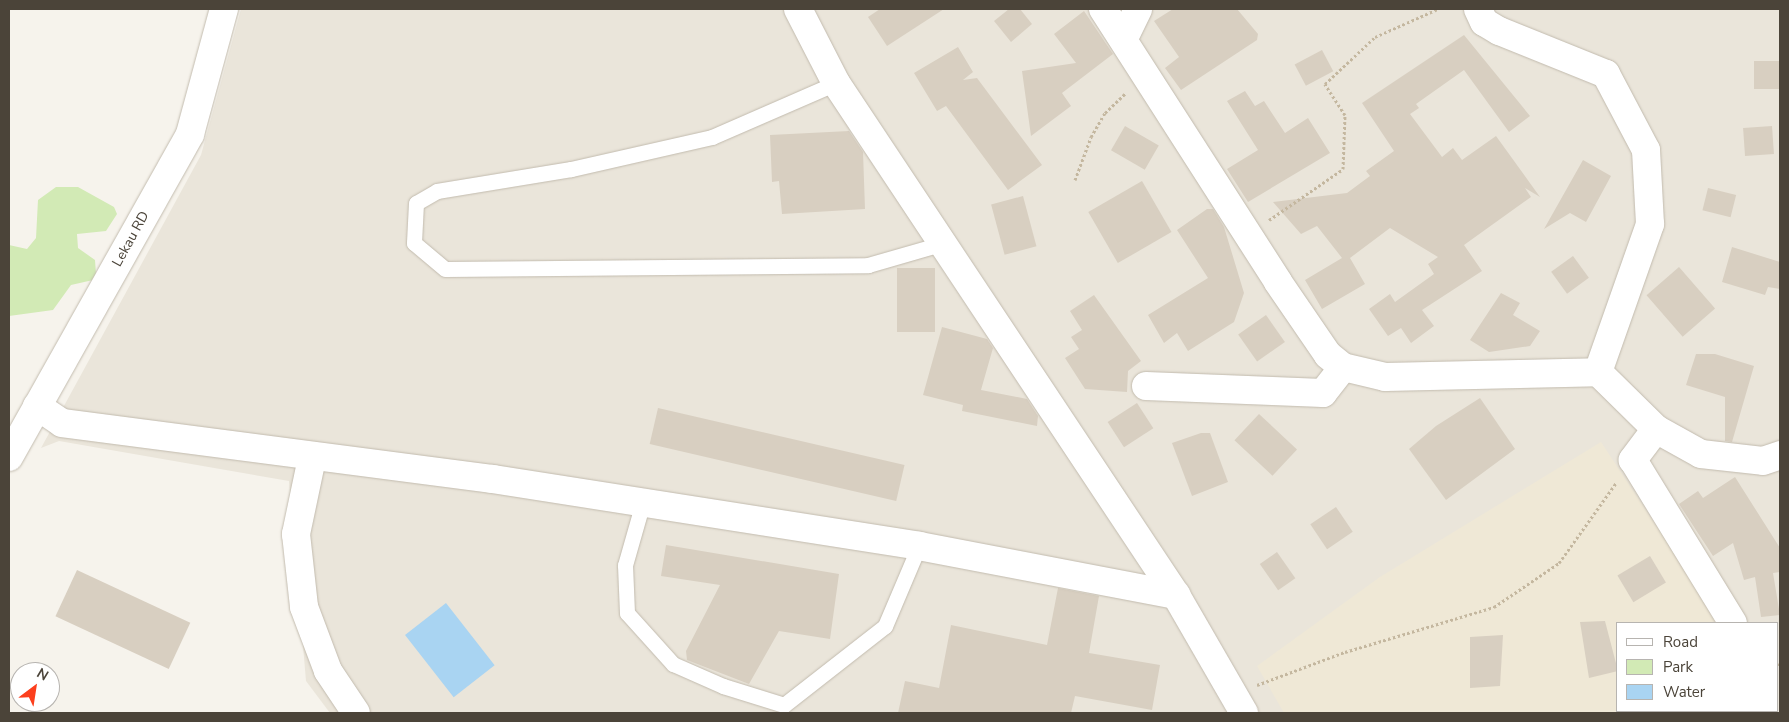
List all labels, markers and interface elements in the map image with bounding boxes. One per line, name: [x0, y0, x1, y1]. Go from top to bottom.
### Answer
street label: Lekau RD: [109, 208, 153, 270]
legend: [1616, 622, 1779, 712]
text: Road: [1663, 632, 1698, 652]
text: Park: [1663, 657, 1693, 677]
north arrow: [10, 662, 60, 712]
text: N: [33, 664, 52, 685]
text: Water: [1663, 682, 1705, 702]

